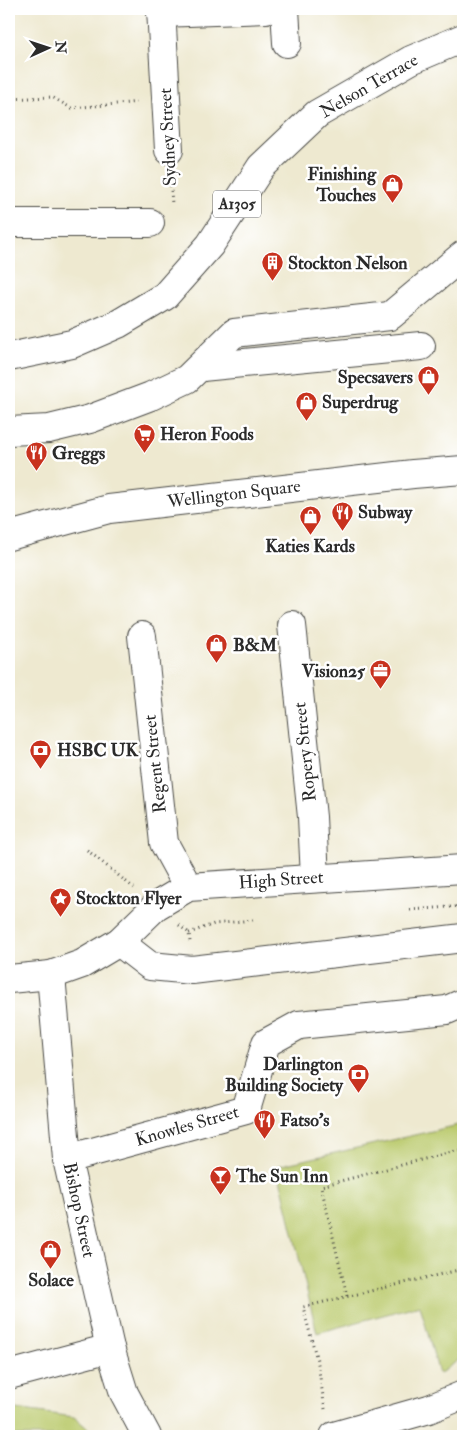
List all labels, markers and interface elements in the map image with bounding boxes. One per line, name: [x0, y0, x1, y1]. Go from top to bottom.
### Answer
north arrow: [22, 22, 72, 72]
text: N: [52, 40, 69, 55]
street label: Nelson Terrace: [316, 48, 423, 123]
street label: Sydney Street: [154, 87, 182, 187]
place label: Finishing Touches: [308, 163, 377, 207]
shop icon: Finishing Touches: [380, 172, 404, 203]
road number: A1305: [213, 190, 261, 218]
building icon: Stockton Nelson: [260, 251, 284, 282]
place label: Stockton Nelson: [288, 252, 408, 275]
shop icon: Specsavers: [417, 365, 441, 396]
place label: Specsavers: [338, 366, 413, 389]
shop icon: Superdrug: [294, 390, 318, 421]
place label: Superdrug: [322, 391, 399, 414]
supermarket icon: Heron Foods: [132, 422, 156, 453]
place label: Heron Foods: [160, 423, 254, 446]
restaurant icon: Greggs: [24, 441, 48, 472]
place label: Greggs: [52, 442, 105, 465]
street label: Wellington Square: [165, 474, 302, 514]
restaurant icon: Subway: [330, 500, 354, 531]
place label: Subway: [358, 501, 413, 524]
shop icon: Katies Kards: [298, 504, 322, 535]
place label: Katies Kards: [265, 535, 355, 558]
shop icon: B&M: [205, 633, 229, 664]
place label: B&M: [233, 634, 278, 657]
office icon: Vision25: [369, 659, 393, 690]
place label: Vision25: [301, 660, 366, 683]
street label: Ropery Street: [288, 701, 322, 803]
street label: Regent Street: [138, 713, 172, 814]
bank icon: HSBC UK: [29, 738, 53, 769]
place label: HSBC UK: [57, 739, 140, 762]
street label: High Street: [238, 866, 324, 894]
place icon: Stockton Flyer: [48, 886, 72, 917]
place label: Stockton Flyer: [76, 887, 182, 910]
place label: Darlington Building Society: [225, 1053, 344, 1097]
bank icon: Darlington Building Society: [347, 1062, 371, 1093]
street label: Knowles Street: [133, 1100, 242, 1152]
restaurant icon: Fatso's: [252, 1108, 276, 1139]
place label: Fatso's: [280, 1109, 329, 1132]
street label: Bishop Street: [58, 1160, 100, 1260]
bar icon: The Sun Inn: [208, 1164, 232, 1195]
place label: The Sun Inn: [235, 1165, 329, 1188]
shop icon: Solace: [39, 1238, 63, 1269]
place label: Solace: [28, 1269, 74, 1292]

